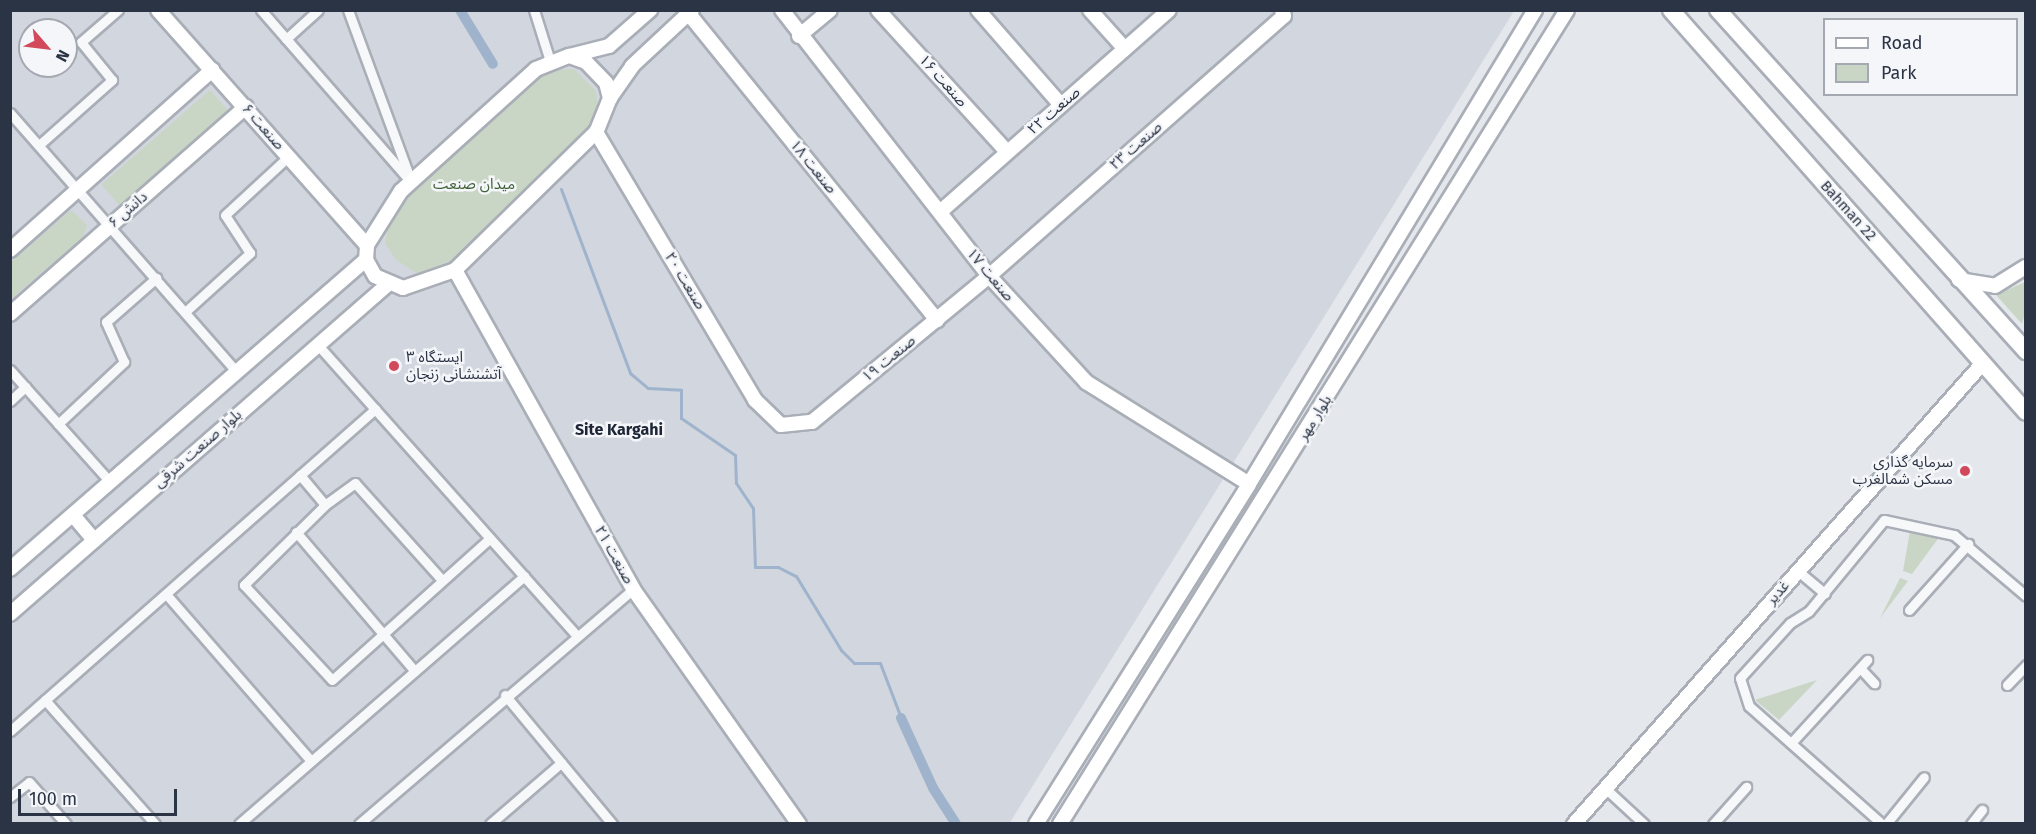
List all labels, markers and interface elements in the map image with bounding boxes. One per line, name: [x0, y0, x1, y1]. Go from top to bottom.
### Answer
north arrow: [18, 18, 78, 78]
legend: [1823, 18, 2018, 96]
text: Road: [1881, 32, 1923, 54]
text: N: [52, 47, 73, 65]
street label: صنعت ۱۶: [915, 51, 971, 111]
text: Park: [1881, 62, 1916, 84]
street label: صنعت ۲۲: [1024, 83, 1084, 139]
street label: صنعت ۶: [238, 100, 288, 154]
street label: صنعت ۲۳: [1106, 118, 1166, 174]
street label: صنعت ۱۸: [786, 136, 840, 198]
park label: میدان صنعت: [433, 176, 515, 194]
street label: Bahman 22: [1816, 177, 1880, 245]
street label: دانش ۶: [105, 188, 151, 232]
street label: صنعت ۱۷: [963, 245, 1017, 305]
street label: صنعت ۲۰: [661, 249, 709, 313]
street label: صنعت ۱۹: [858, 332, 920, 386]
place label: ایستگاه ۳ آتشنشانی زنجان: [406, 348, 501, 383]
marker: ایستگاه ۳ آتشنشانی زنجان: [387, 359, 401, 373]
street label: بلوار مهر: [1294, 392, 1336, 444]
street label: بلوار صنعت شرقی: [150, 406, 246, 492]
district label: Site Kargahi: [575, 420, 663, 440]
place label: سرمایه گذاری مسکن شمالغرب: [1852, 453, 1953, 488]
marker: سرمایه گذاری مسکن شمالغرب: [1958, 464, 1972, 478]
street label: صنعت ۲۱: [591, 523, 637, 587]
street label: غدیر: [1763, 577, 1793, 609]
scale bar: [21, 777, 180, 815]
text: 100 m: [29, 788, 77, 810]

